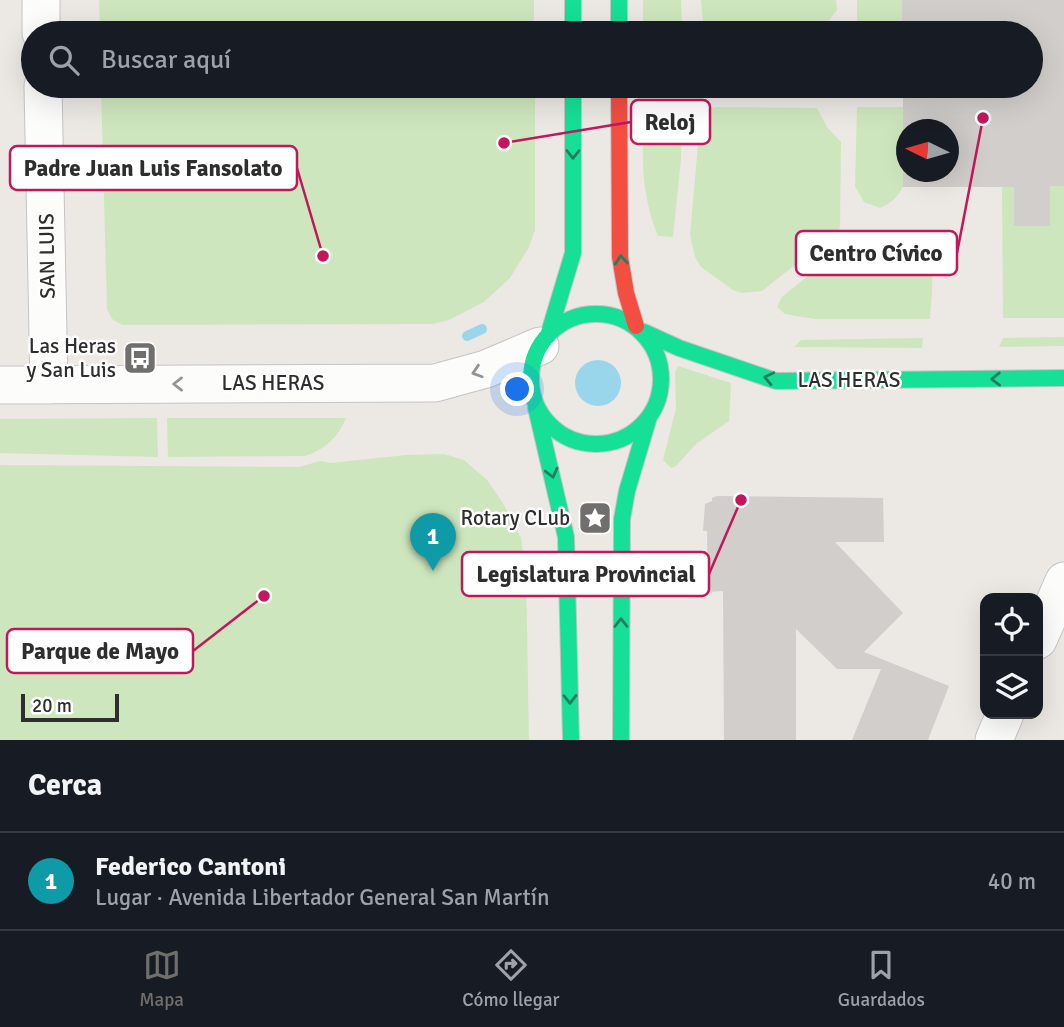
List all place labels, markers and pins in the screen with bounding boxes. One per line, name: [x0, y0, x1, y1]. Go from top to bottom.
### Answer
callout: Reloj: [631, 100, 710, 144]
callout: Padre Juan Luis Fansolato: [10, 146, 297, 190]
callout: Centro Cívico: [796, 231, 957, 275]
place label: Las Heras y San Luis: [26, 333, 116, 383]
bus stop icon: Las Heras y San Luis: [121, 339, 159, 377]
place icon: Rotary CLub: [576, 499, 614, 537]
place label: Rotary CLub: [461, 505, 570, 531]
pin: 1: [410, 513, 456, 571]
callout: Legislatura Provincial: [462, 552, 709, 596]
callout: Parque de Mayo: [7, 629, 193, 673]

